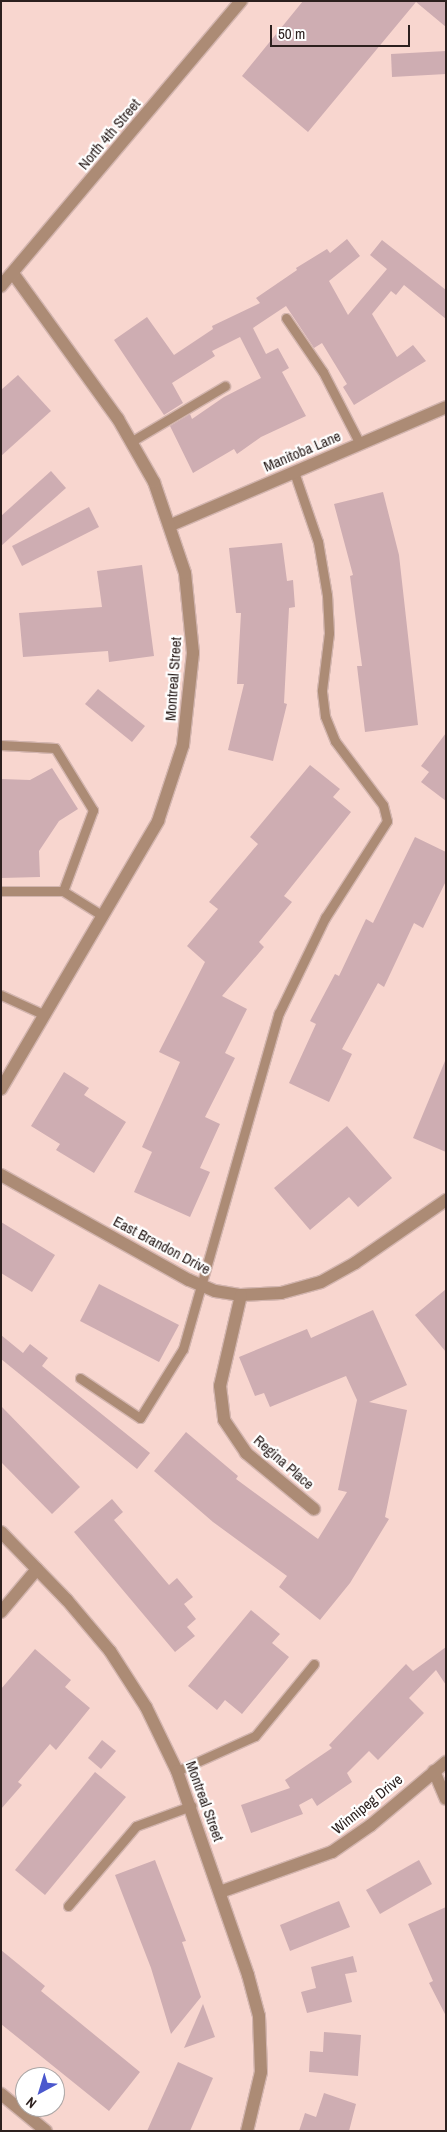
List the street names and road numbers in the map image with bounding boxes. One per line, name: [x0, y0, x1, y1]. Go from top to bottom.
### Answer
street label: North 4th Street: [74, 95, 144, 173]
street label: Manitoba Lane: [261, 427, 343, 475]
street label: Montreal Street: [161, 636, 185, 722]
street label: East Brandon Drive: [110, 1212, 214, 1278]
street label: Regina Place: [250, 1431, 318, 1493]
street label: Montreal Street: [182, 1758, 228, 1844]
street label: Winnipeg Drive: [328, 1770, 406, 1838]

